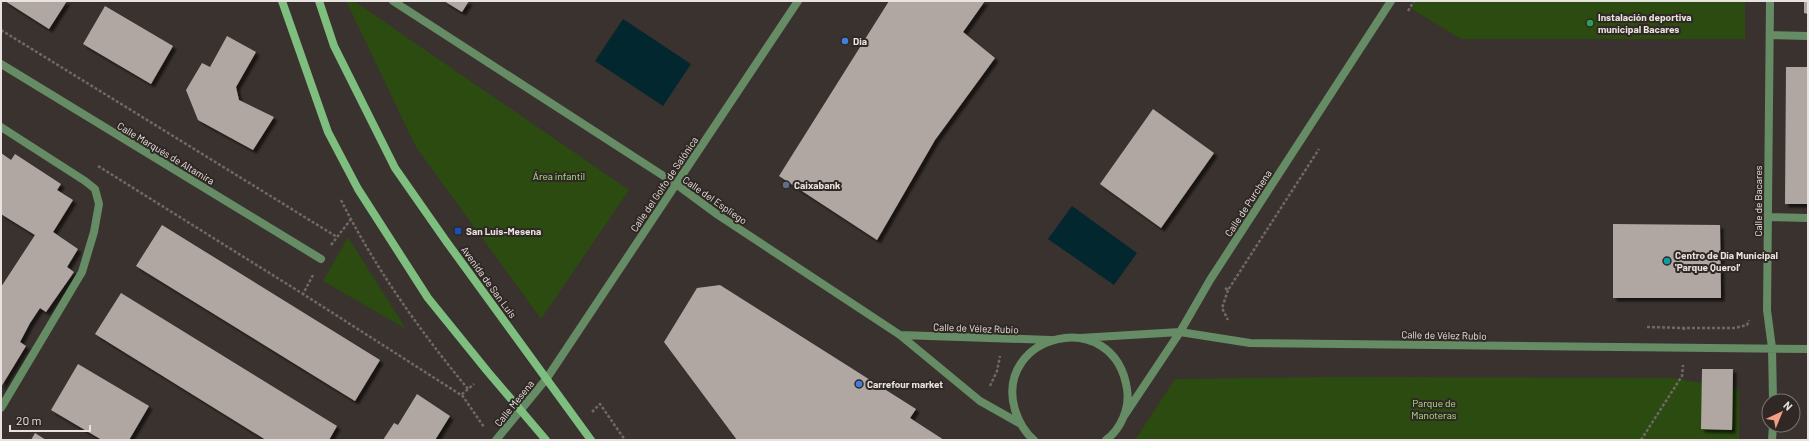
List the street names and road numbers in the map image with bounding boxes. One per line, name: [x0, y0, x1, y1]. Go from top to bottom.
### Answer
street label: Calle Marqués de Altamira: [115, 119, 217, 187]
street label: Calle del Golfo de Salónica: [628, 134, 700, 234]
street label: Calle de Bacares: [1752, 165, 1764, 237]
street label: Calle de Purchena: [1222, 167, 1274, 239]
street label: Calle del Espliego: [681, 173, 749, 227]
street label: Avenida de San Luis: [459, 244, 519, 320]
street label: Calle de Vélez Rubio: [933, 321, 1019, 335]
street label: Calle de Vélez Rubio: [1401, 328, 1487, 342]
street label: Calle Mesena: [492, 377, 536, 429]

